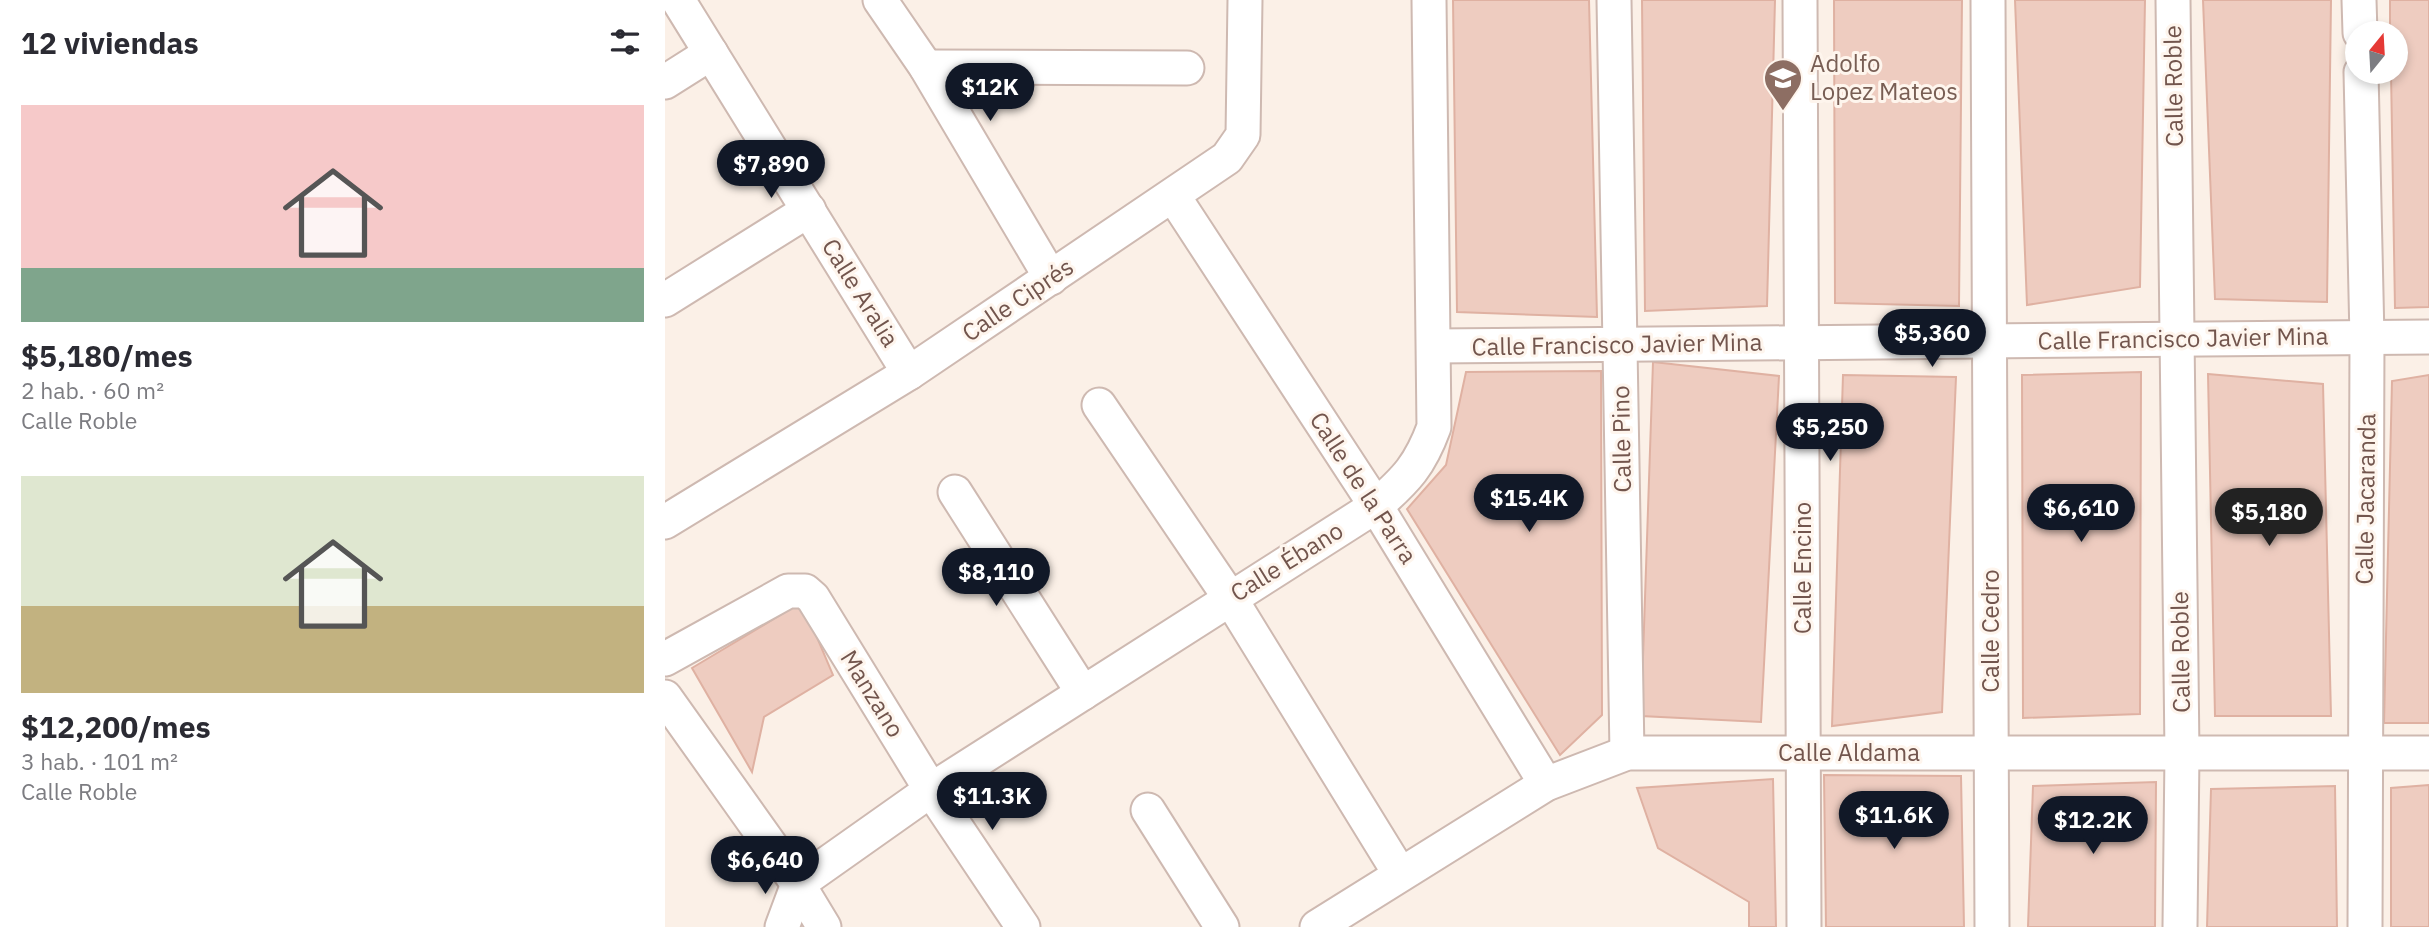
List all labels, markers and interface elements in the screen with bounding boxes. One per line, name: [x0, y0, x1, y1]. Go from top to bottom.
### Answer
north arrow: [2345, 21, 2408, 84]
map controls: [2345, 21, 2408, 84]
text: 12 viviendas: [21, 23, 199, 62]
icon: filters: [606, 23, 644, 61]
street label: Calle Roble: [2156, 25, 2190, 147]
place label: Adolfo Lopez Mateos: [1810, 47, 1958, 107]
school or university icon: Adolfo Lopez Mateos: [1762, 57, 1804, 112]
pin: $12K: [949, 64, 1031, 123]
text: $12K: [961, 71, 1019, 101]
pin: $7,890: [714, 140, 828, 200]
text: $7,890: [733, 148, 809, 178]
icon: home: [270, 150, 396, 276]
street label: Calle Aralia: [815, 232, 907, 353]
street label: Calle Ciprés: [955, 250, 1079, 348]
pin: $5,360: [1875, 310, 1989, 369]
text: $5,360: [1894, 317, 1970, 347]
street label: Calle Francisco Javier Mina: [2037, 319, 2329, 357]
street label: Calle Francisco Javier Mina: [1471, 325, 1763, 363]
text: $5,180/mes: [21, 336, 193, 375]
text: 2 hab. · 60 m²: [21, 375, 164, 405]
street label: Calle Pino: [1604, 385, 1638, 493]
pin: $5,250: [1773, 404, 1887, 463]
text: Calle Roble: [21, 405, 138, 435]
street label: Calle de la Parra: [1303, 405, 1425, 570]
text: $5,250: [1792, 411, 1868, 441]
street label: Calle Jacaranda: [2348, 413, 2382, 585]
pin: $15.4K: [1472, 475, 1586, 534]
text: $15.4K: [1490, 482, 1568, 512]
pin: $6,610: [2024, 484, 2138, 544]
pin: $5,180: [2212, 489, 2326, 548]
text: $6,610: [2043, 492, 2119, 522]
text: $5,180: [2231, 496, 2307, 526]
street label: Calle Encino: [1786, 502, 1818, 634]
street label: Calle Ébano: [1224, 514, 1349, 608]
icon: home: [270, 521, 396, 647]
pin: $8,110: [939, 548, 1053, 608]
text: $8,110: [958, 556, 1034, 586]
street label: Calle Cedro: [1974, 569, 2006, 693]
street label: Calle Roble: [2163, 591, 2197, 713]
street label: Manzano: [834, 644, 912, 743]
text: $12,200/mes: [21, 707, 211, 746]
street label: Calle Aldama: [1778, 736, 1920, 768]
text: 3 hab. · 101 m²: [21, 746, 178, 776]
pin: $11.3K: [935, 772, 1049, 832]
text: Calle Roble: [21, 776, 138, 806]
text: $11.3K: [953, 780, 1031, 810]
pin: $11.6K: [1837, 792, 1951, 851]
pin: $12.2K: [2036, 796, 2150, 856]
text: $11.6K: [1855, 799, 1933, 829]
text: $12.2K: [2054, 804, 2132, 834]
pin: $6,640: [708, 836, 822, 896]
text: $6,640: [727, 844, 803, 874]

